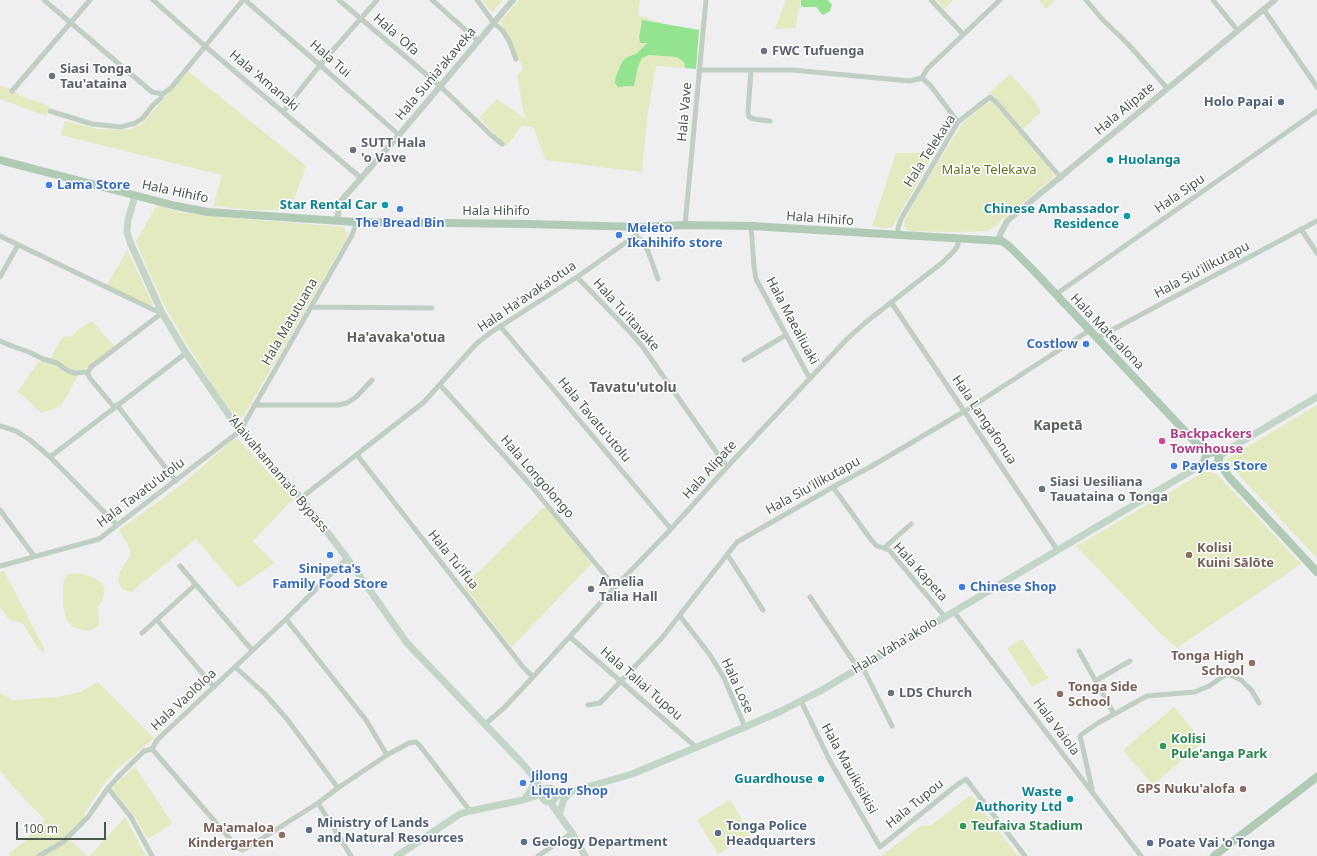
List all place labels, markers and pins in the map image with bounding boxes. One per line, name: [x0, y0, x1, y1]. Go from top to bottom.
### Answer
place label: FWC Tufuenga: [772, 43, 864, 59]
marker: FWC Tufuenga: [759, 46, 769, 56]
place label: Siasi Tonga Tau'ataina: [60, 61, 132, 92]
marker: Siasi Tonga Tau'ataina: [47, 71, 57, 81]
place label: Holo Papai: [1204, 94, 1273, 110]
marker: Holo Papai: [1276, 97, 1286, 107]
place label: SUTT Hala 'o Vave: [361, 135, 426, 166]
marker: SUTT Hala 'o Vave: [348, 145, 358, 155]
place label: Huolanga: [1118, 152, 1181, 168]
marker: Huolanga: [1105, 155, 1115, 165]
place label: Lama Store: [57, 177, 130, 193]
marker: Lama Store: [44, 180, 54, 190]
place label: Star Rental Car: [280, 197, 377, 213]
marker: Star Rental Car: [380, 200, 390, 210]
place label: Chinese Ambassador Residence: [984, 201, 1119, 232]
marker: The Bread Bin: [395, 204, 405, 214]
marker: Chinese Ambassador Residence: [1122, 211, 1132, 221]
place label: The Bread Bin: [355, 215, 445, 231]
place label: Meleto Ikahihifo store: [627, 220, 723, 251]
marker: Meleto Ikahihifo store: [614, 230, 624, 240]
place label: Costlow: [1026, 336, 1078, 352]
marker: Costlow: [1081, 339, 1091, 349]
place label: Backpackers Townhouse: [1170, 426, 1252, 457]
marker: Backpackers Townhouse: [1157, 436, 1167, 446]
place label: Payless Store: [1182, 458, 1268, 474]
marker: Payless Store: [1169, 461, 1179, 471]
place label: Siasi Uesiliana Tauataina o Tonga: [1050, 474, 1168, 505]
marker: Siasi Uesiliana Tauataina o Tonga: [1037, 484, 1047, 494]
place label: Kolisi Kuini Sālōte: [1197, 540, 1274, 571]
marker: Sinipeta's Family Food Store: [325, 550, 335, 560]
marker: Kolisi Kuini Sālōte: [1184, 550, 1194, 560]
place label: Sinipeta's Family Food Store: [272, 561, 388, 592]
place label: Amelia Talia Hall: [599, 574, 658, 605]
place label: Chinese Shop: [970, 579, 1057, 595]
marker: Chinese Shop: [957, 582, 967, 592]
marker: Amelia Talia Hall: [586, 584, 596, 594]
place label: Tonga High School: [1171, 648, 1244, 679]
marker: Tonga High School: [1247, 658, 1257, 668]
place label: Tonga Side School: [1068, 679, 1138, 710]
place label: LDS Church: [899, 685, 972, 701]
marker: LDS Church: [886, 688, 896, 698]
marker: Tonga Side School: [1055, 689, 1065, 699]
place label: Kolisi Pule'anga Park: [1171, 731, 1267, 762]
marker: Kolisi Pule'anga Park: [1158, 741, 1168, 751]
place label: Jilong Liquor Shop: [531, 768, 608, 799]
place label: Guardhouse: [734, 771, 813, 787]
marker: Guardhouse: [816, 774, 826, 784]
marker: Jilong Liquor Shop: [518, 778, 528, 788]
place label: GPS Nuku'alofa: [1136, 781, 1235, 797]
place label: Waste Authority Ltd: [975, 784, 1062, 815]
marker: GPS Nuku'alofa: [1238, 784, 1248, 794]
marker: Waste Authority Ltd: [1065, 794, 1075, 804]
place label: Ministry of Lands and Natural Resources: [317, 815, 464, 846]
place label: Tonga Police Headquarters: [726, 818, 816, 849]
place label: Teufaiva Stadium: [971, 818, 1083, 834]
place label: Ma'amaloa Kindergarten: [188, 820, 274, 851]
marker: Teufaiva Stadium: [958, 821, 968, 831]
marker: Ministry of Lands and Natural Resources: [304, 825, 314, 835]
marker: Tonga Police Headquarters: [713, 828, 723, 838]
marker: Ma'amaloa Kindergarten: [277, 830, 287, 840]
place label: Geology Department: [532, 834, 668, 850]
place label: Poate Vai 'o Tonga: [1158, 835, 1275, 851]
marker: Geology Department: [519, 837, 529, 847]
marker: Poate Vai 'o Tonga: [1145, 838, 1155, 848]

